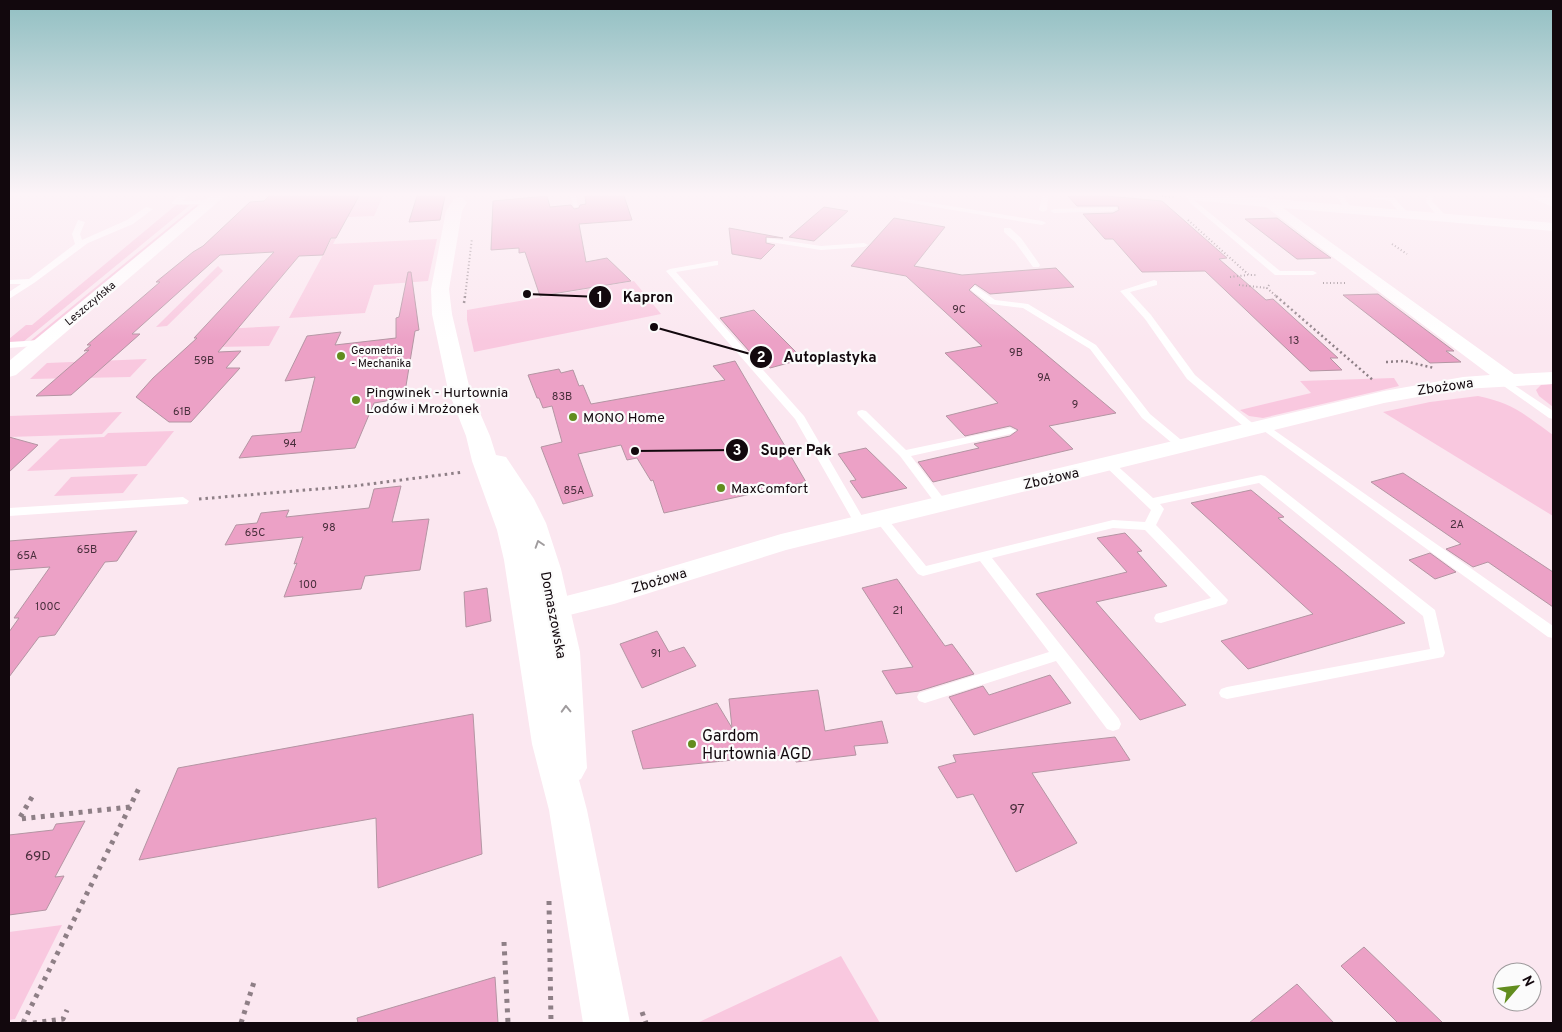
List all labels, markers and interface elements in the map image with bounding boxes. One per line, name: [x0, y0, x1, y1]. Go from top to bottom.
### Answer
street label: Leszczyńska: [62, 278, 119, 329]
callout: Kapron: [588, 282, 683, 312]
text: 1: [597, 289, 603, 308]
text: Kapron: [623, 289, 673, 308]
house number: 9C: [952, 303, 966, 317]
house number: 13: [1289, 334, 1299, 348]
callout: Autoplastyka: [749, 342, 887, 372]
place label: Geometria - Mechanika: [351, 344, 411, 371]
house number: 9B: [1009, 346, 1023, 360]
text: 2: [756, 349, 766, 368]
text: Autoplastyka: [783, 349, 877, 368]
marker: Geometria - Mechanika: [335, 350, 347, 362]
house number: 59B: [194, 354, 214, 368]
house number: 9A: [1037, 371, 1051, 385]
street label: Zbożowa: [1416, 375, 1474, 400]
place label: Pingwinek - Hurtownia Lodów i Mrożonek: [366, 385, 508, 418]
house number: 83B: [552, 390, 572, 404]
marker: Pingwinek - Hurtownia Lodów i Mrożonek: [350, 394, 362, 406]
house number: 9: [1072, 398, 1078, 412]
house number: 61B: [173, 405, 191, 419]
place label: MONO Home: [583, 410, 665, 427]
marker: MONO Home: [567, 411, 579, 423]
callout: Super Pak: [725, 435, 841, 465]
house number: 94: [283, 437, 297, 451]
text: 3: [733, 442, 742, 461]
text: Super Pak: [760, 442, 832, 461]
street label: Zbożowa: [1022, 465, 1081, 494]
place label: MaxComfort: [731, 481, 808, 498]
marker: MaxComfort: [715, 482, 727, 494]
house number: 85A: [564, 484, 584, 498]
house number: 2A: [1450, 518, 1464, 532]
house number: 98: [322, 521, 336, 535]
house number: 65C: [245, 526, 265, 540]
one-way arrow: [534, 541, 544, 549]
house number: 65B: [77, 543, 97, 557]
house number: 65A: [17, 549, 37, 563]
street label: Zbożowa: [630, 565, 689, 598]
street label: Domaszowska: [536, 570, 569, 660]
house number: 100: [299, 578, 317, 592]
house number: 100C: [35, 600, 61, 614]
house number: 21: [893, 604, 903, 618]
house number: 91: [651, 647, 661, 661]
one-way arrow: [561, 705, 572, 713]
place label: Gardom Hurtownia AGD: [702, 727, 812, 765]
marker: Gardom Hurtownia AGD: [686, 738, 698, 750]
house number: 97: [1009, 801, 1025, 818]
house number: 69D: [25, 848, 51, 865]
north arrow: [1492, 962, 1542, 1012]
text: N: [1517, 973, 1537, 990]

